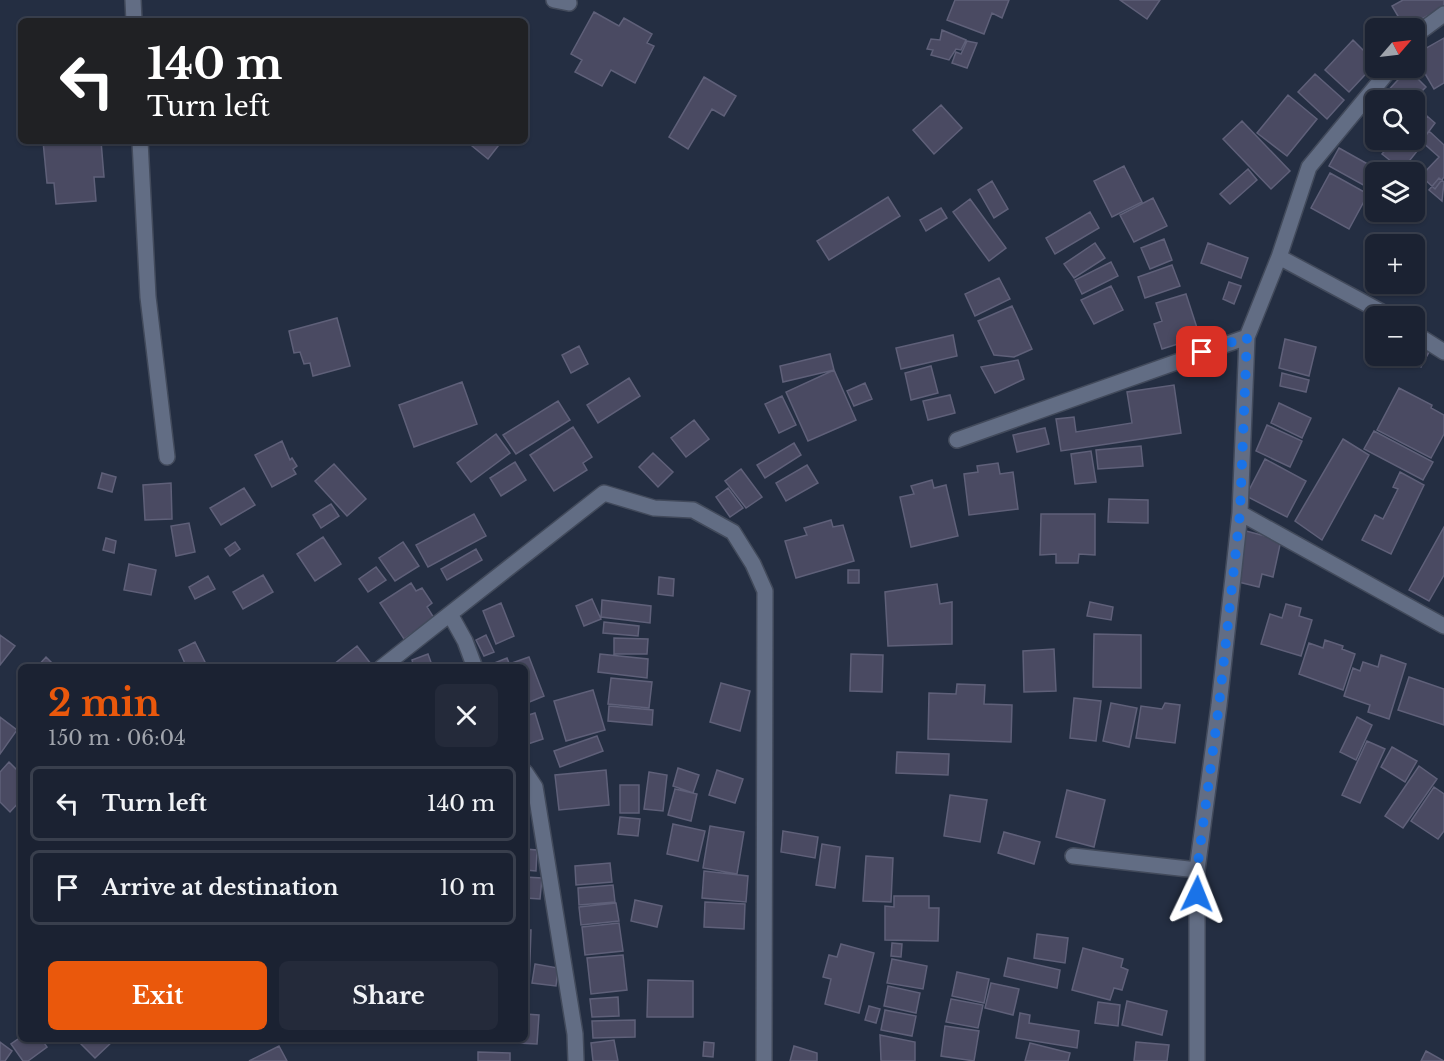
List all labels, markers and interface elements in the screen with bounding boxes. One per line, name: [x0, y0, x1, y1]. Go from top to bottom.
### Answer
north arrow: [1365, 18, 1425, 78]
map controls: [1365, 18, 1425, 366]
text: 140 m: [147, 38, 283, 90]
icon: left: [48, 42, 126, 120]
text: Turn left: [147, 90, 270, 123]
button: search: [1365, 90, 1425, 150]
button: layers: [1365, 162, 1425, 222]
button: +: [1365, 234, 1425, 294]
button: −: [1365, 306, 1425, 366]
pin: [1176, 326, 1227, 377]
icon: arrive: [1185, 335, 1218, 368]
text: 2 min: [48, 681, 160, 726]
button: close: [435, 684, 498, 747]
text: 150 m · 06:04: [48, 726, 186, 750]
icon: left: [51, 787, 84, 820]
text: Turn left: [102, 790, 207, 817]
text: 140 m: [427, 790, 495, 817]
position arrow: [1165, 862, 1229, 926]
icon: arrive: [51, 871, 84, 904]
text: Arrive at destination: [102, 874, 339, 901]
text: 10 m: [440, 874, 495, 901]
button: Exit: [48, 961, 267, 1030]
button: Share: [279, 961, 498, 1030]

